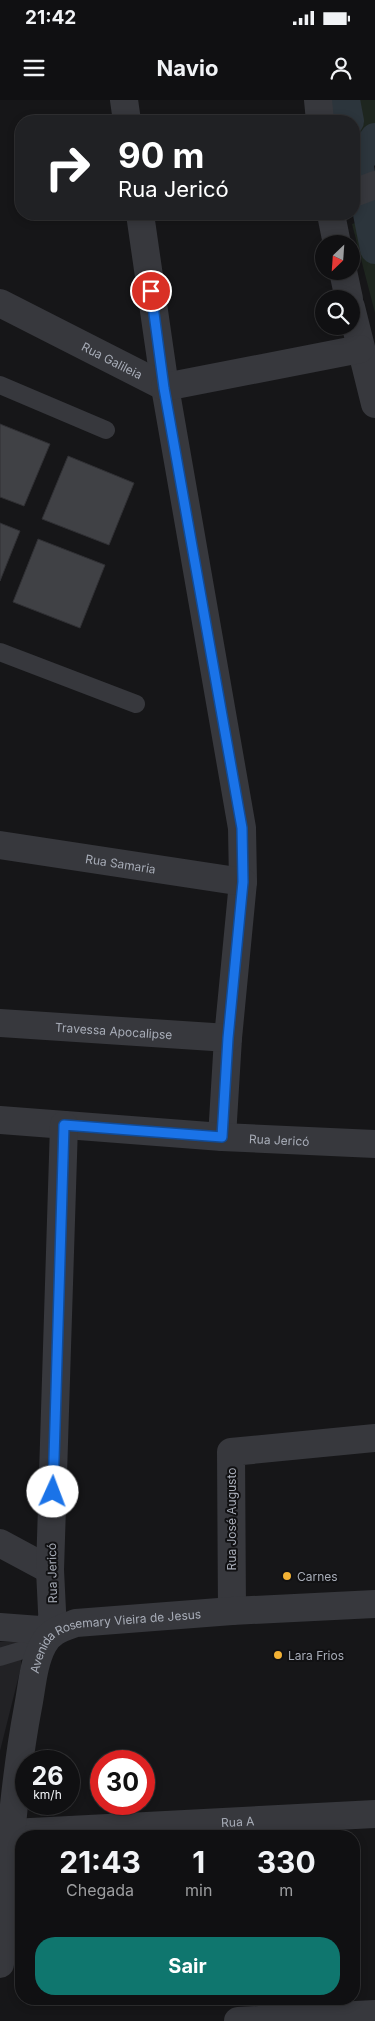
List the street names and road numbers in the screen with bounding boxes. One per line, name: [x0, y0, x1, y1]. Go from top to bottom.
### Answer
street label: Rua Galileia: [79, 338, 145, 382]
street label: Rua Samaria: [84, 851, 157, 876]
street label: Travessa Apocalipse: [55, 1019, 173, 1042]
street label: Rua Jericó: [249, 1131, 310, 1148]
street label: Rua José Augusto: [224, 1468, 239, 1570]
street label: Rua Jericó: [44, 1543, 60, 1603]
street label: Avenida Rosemary Vieira de Jesus: [26, 1606, 202, 1675]
street label: Rua A: [221, 1813, 255, 1830]

